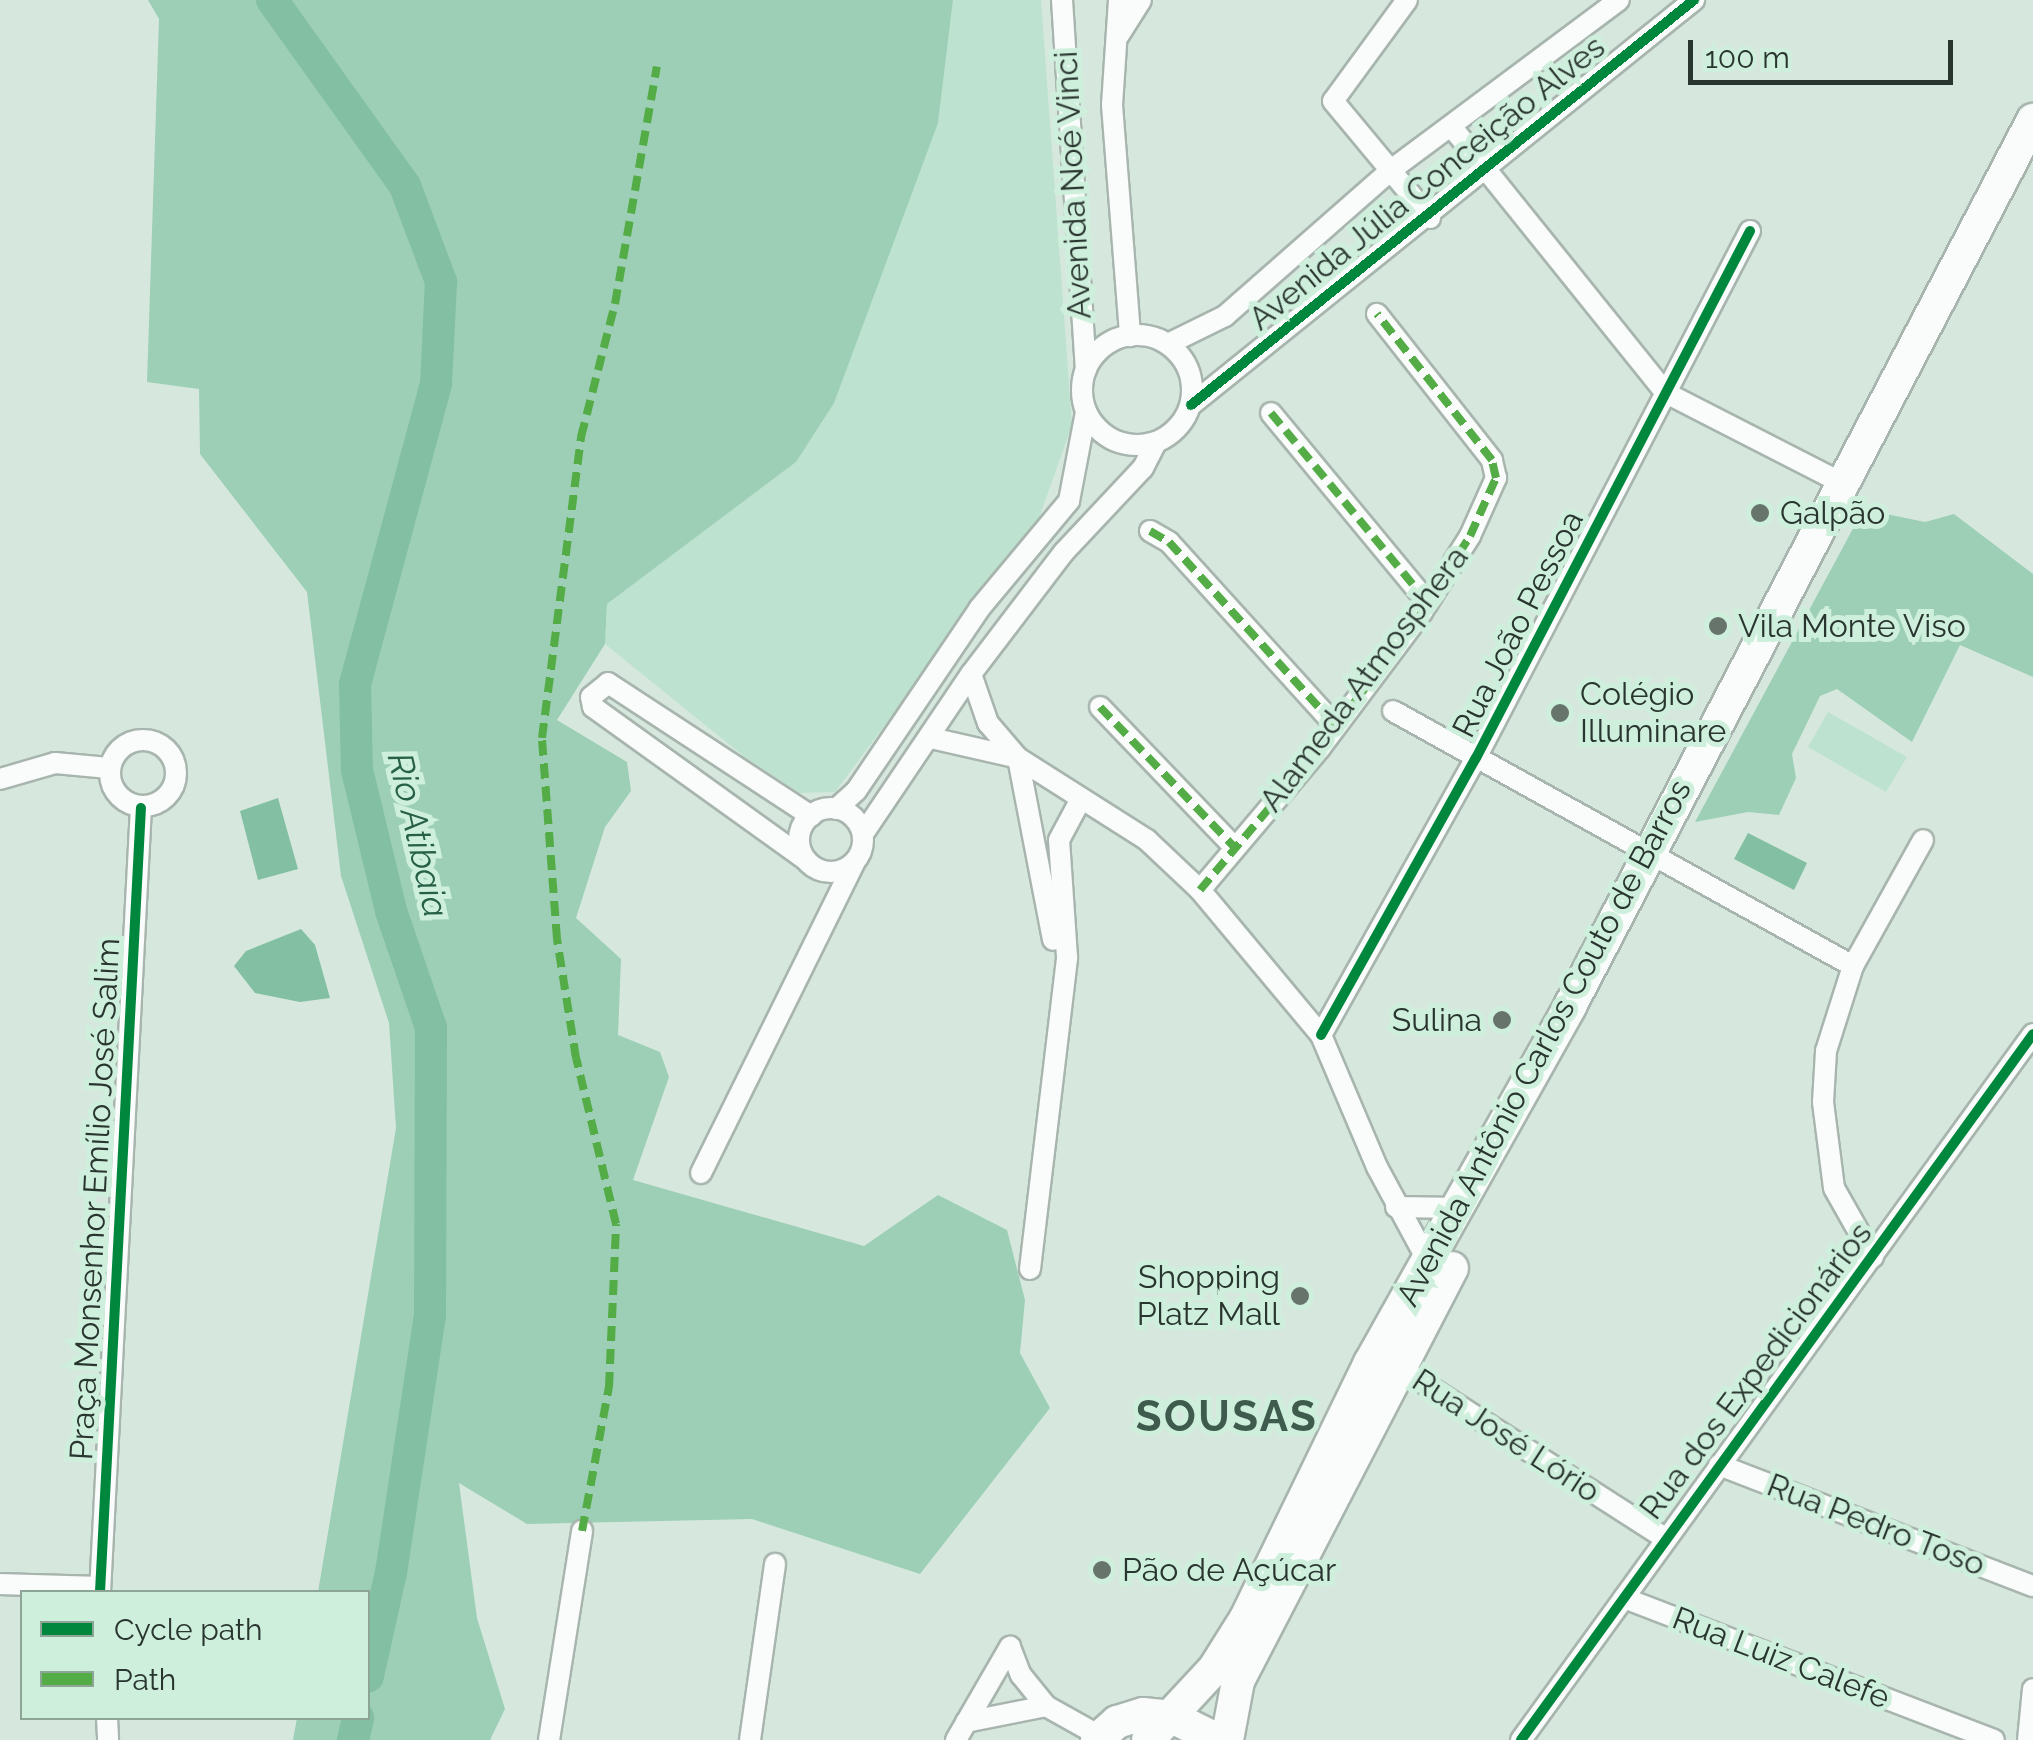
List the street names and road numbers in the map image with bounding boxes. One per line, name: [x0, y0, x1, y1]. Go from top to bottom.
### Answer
street label: Avenida Júlia Conceição Alves: [1241, 27, 1613, 339]
street label: Avenida Noé Vinci: [1047, 50, 1099, 320]
street label: Rua João Pessoa: [1444, 504, 1592, 744]
street label: Alameda Atmosphera: [1252, 539, 1476, 819]
street label: Avenida Antônio Carlos Couto de Barros: [1388, 773, 1700, 1313]
street label: Praça Monsenhor Emílio José Salim: [62, 936, 128, 1462]
street label: Rua dos Expedicionários: [1632, 1215, 1880, 1527]
street label: Rua José Lório: [1405, 1361, 1607, 1511]
street label: Rua Pedro Toso: [1761, 1466, 1991, 1584]
street label: Rua Luiz Calefe: [1667, 1599, 1895, 1717]

